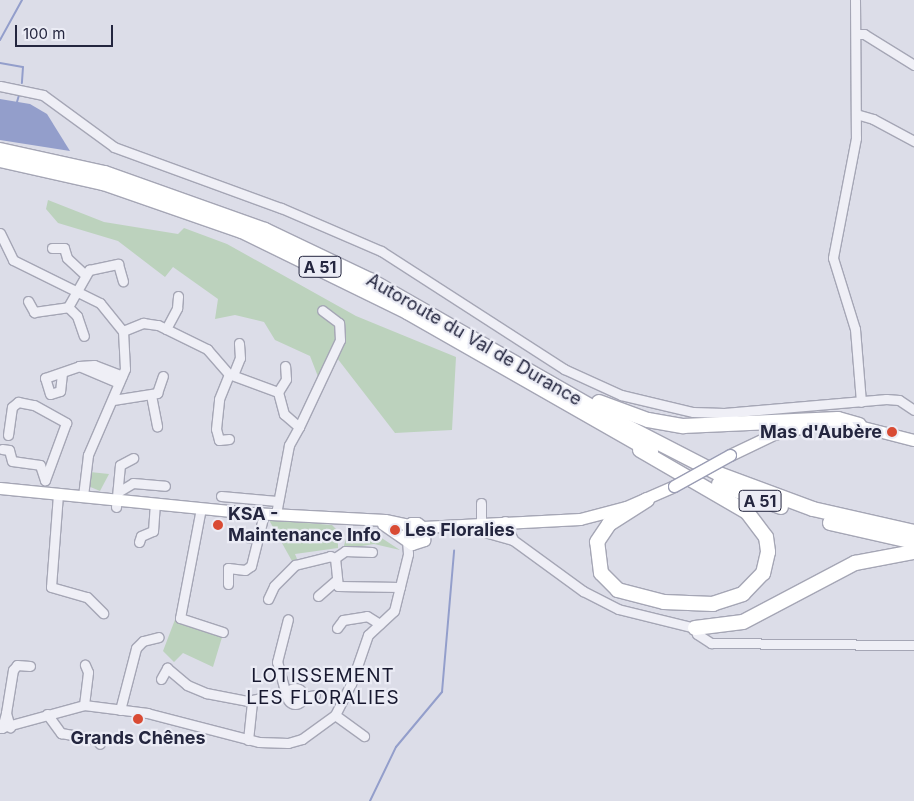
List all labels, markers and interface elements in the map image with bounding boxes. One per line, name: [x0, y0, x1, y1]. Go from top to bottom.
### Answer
scale bar: [18, 15, 115, 47]
text: 100 m: [23, 24, 65, 43]
road number: A 51: [298, 253, 342, 280]
street label: Autoroute du Val de Durance: [363, 269, 585, 411]
place label: Mas d'Aubère: [760, 421, 882, 443]
marker: Mas d'Aubère: [886, 426, 898, 438]
road number: A 51: [738, 488, 782, 514]
place label: KSA - Maintenance Info: [228, 504, 381, 546]
marker: KSA - Maintenance Info: [212, 519, 224, 531]
place label: Les Floralies: [405, 519, 515, 541]
marker: Les Floralies: [389, 524, 401, 536]
district label: LOTISSEMENT LES FLORALIES: [245, 665, 401, 709]
marker: Grands Chênes: [132, 713, 144, 725]
place label: Grands Chênes: [70, 727, 206, 749]

